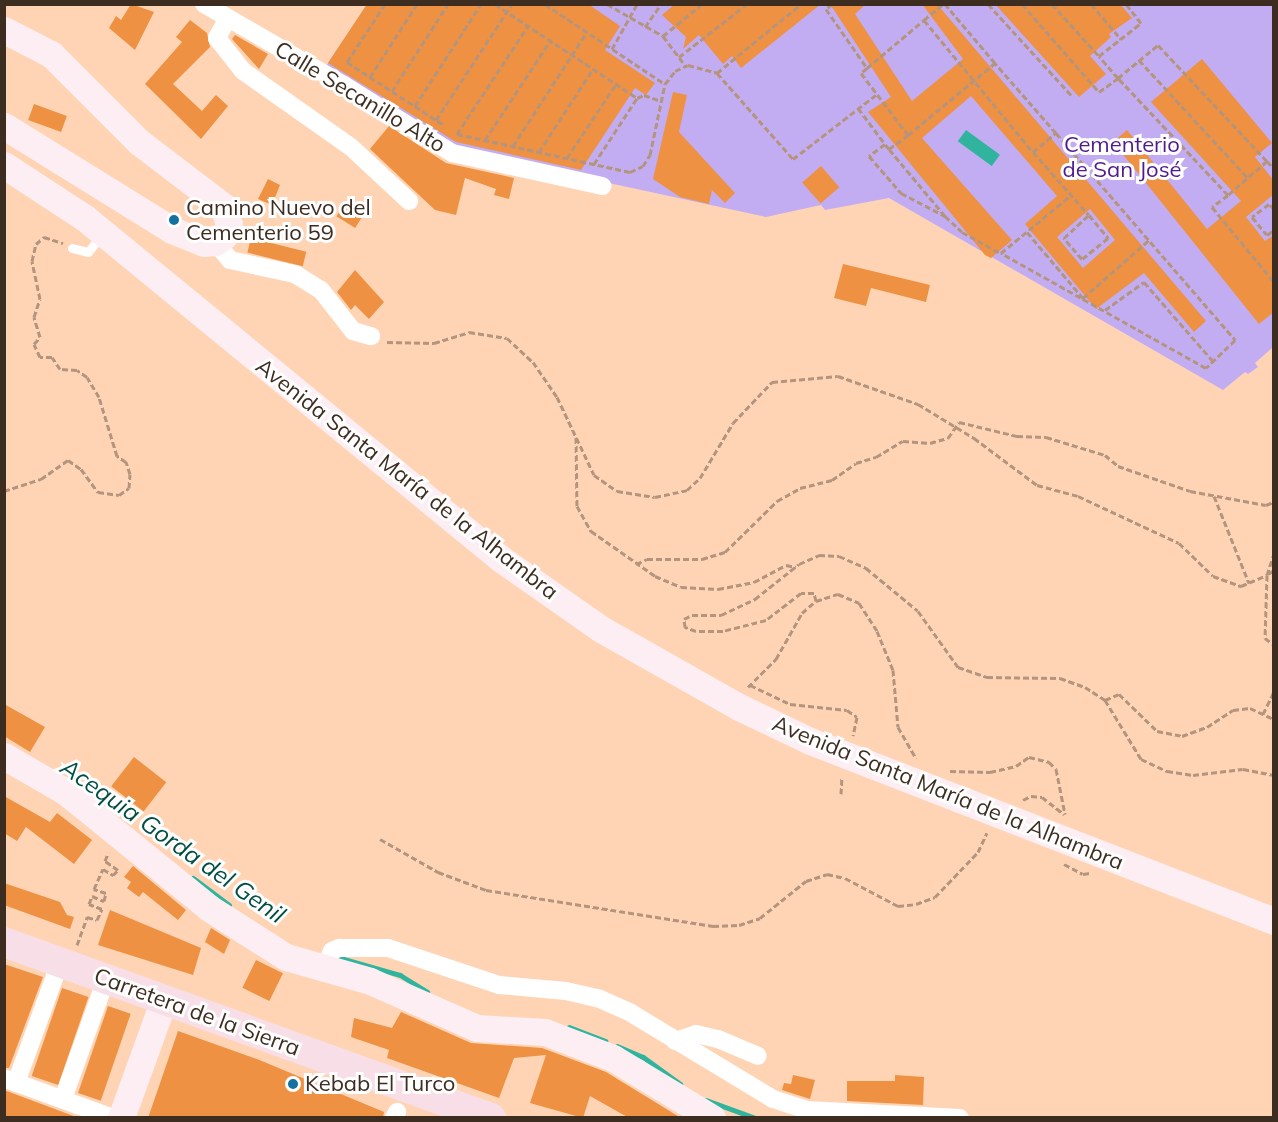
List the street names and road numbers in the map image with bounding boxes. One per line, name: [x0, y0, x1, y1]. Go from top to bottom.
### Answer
street label: Calle Secanillo Alto: [270, 36, 450, 158]
street label: Avenida Santa María de la Alhambra: [251, 353, 563, 605]
street label: Avenida Santa María de la Alhambra: [769, 710, 1127, 876]
street label: Carretera de la Sierra: [90, 962, 304, 1062]

